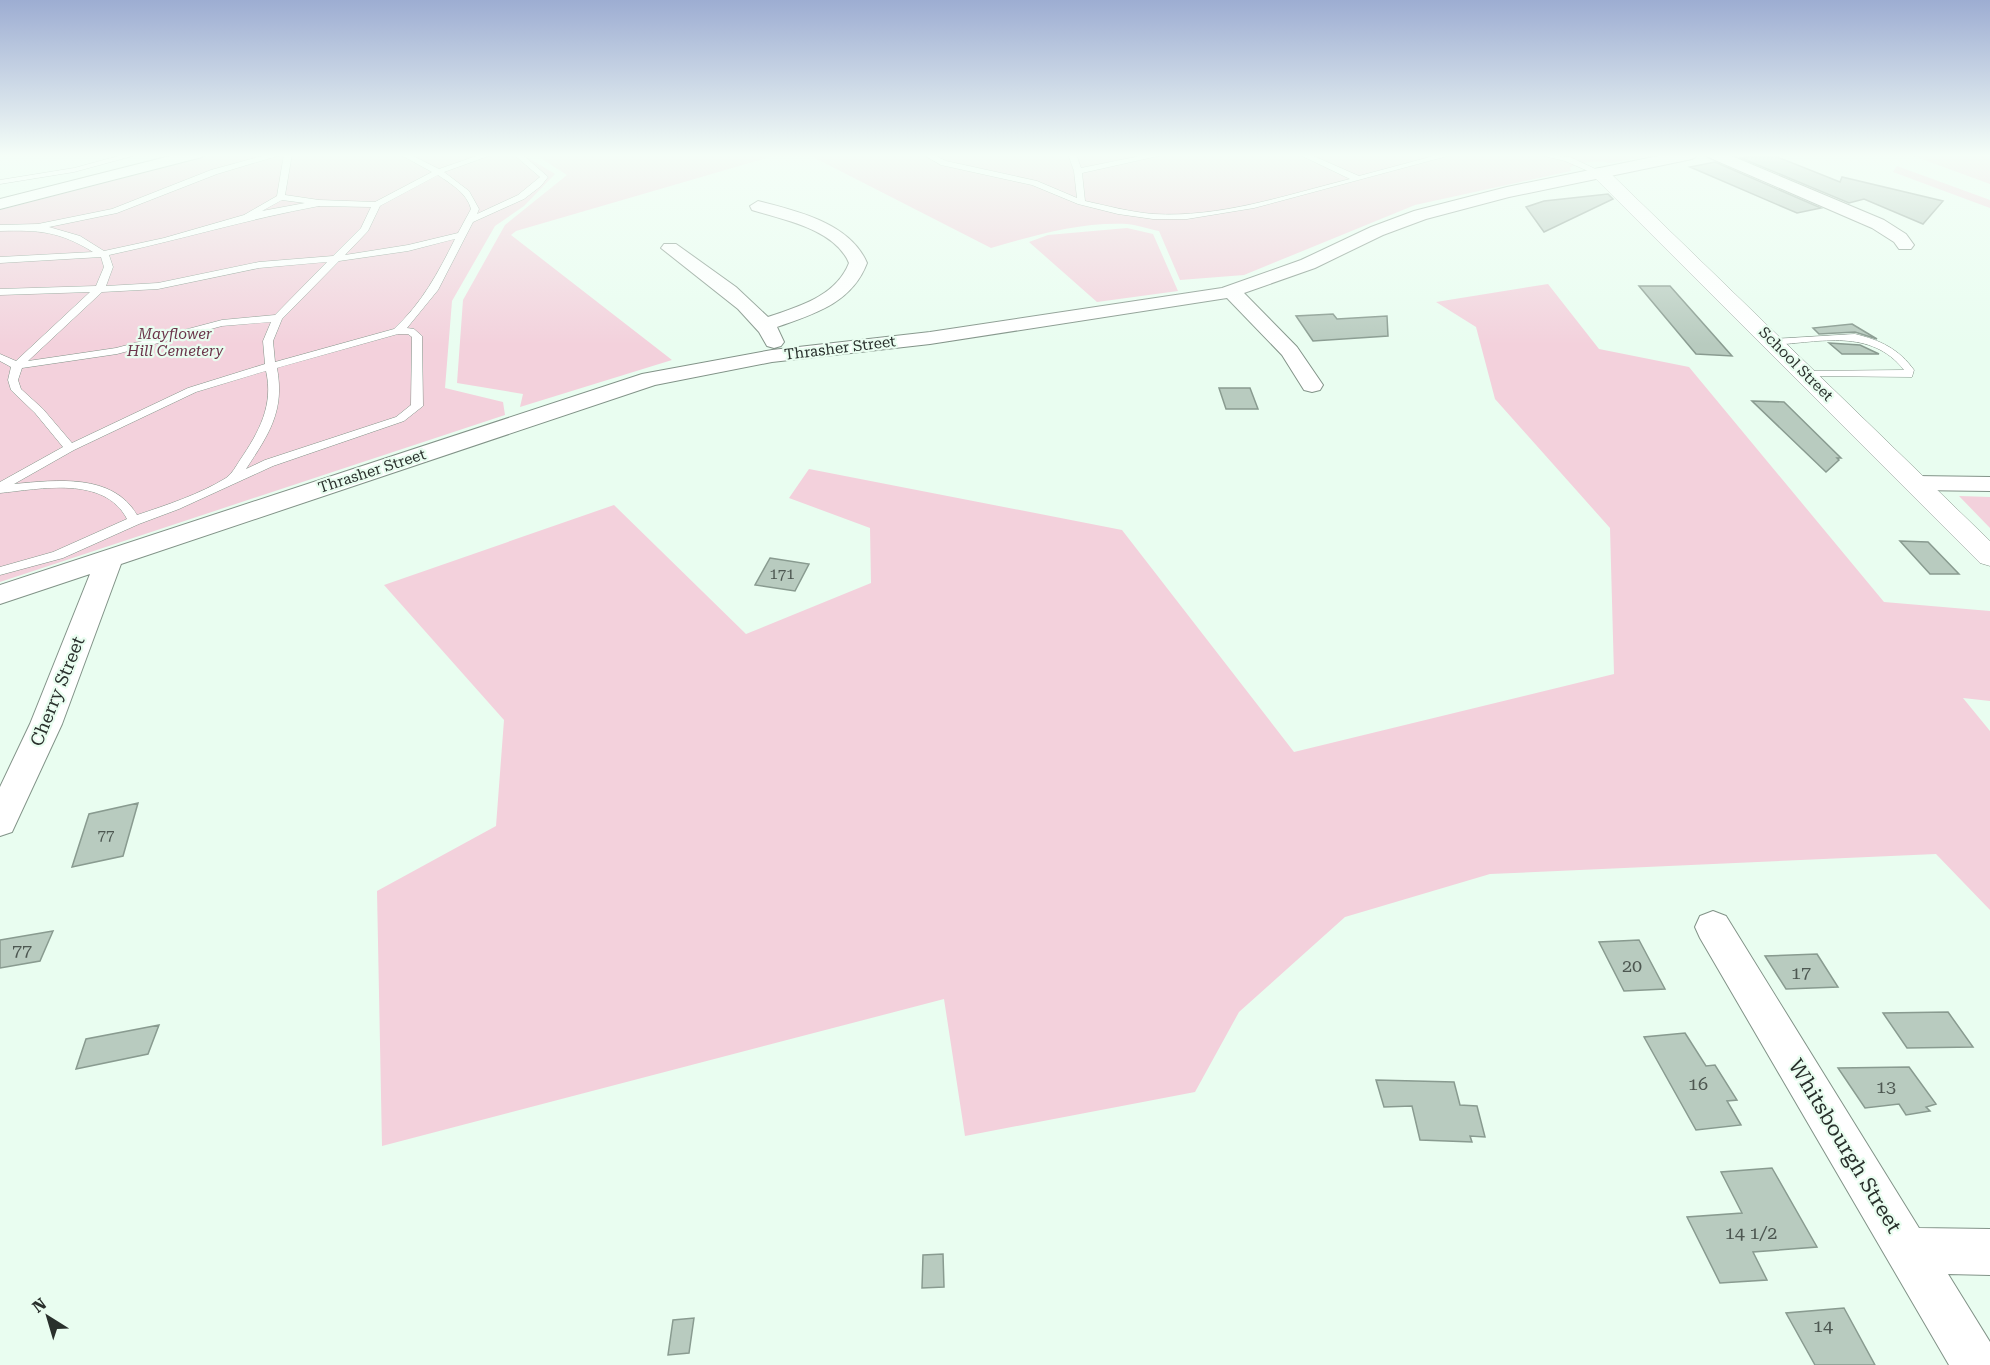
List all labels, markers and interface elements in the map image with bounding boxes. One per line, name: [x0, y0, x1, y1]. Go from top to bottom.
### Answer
street label: School Street: [1755, 323, 1837, 405]
park label: Mayflower Hill Cemetery: [126, 325, 223, 360]
street label: Thrasher Street: [783, 332, 897, 364]
street label: Thrasher Street: [316, 445, 428, 497]
house number: 171: [769, 565, 795, 583]
street label: Cherry Street: [25, 633, 89, 749]
house number: 77: [98, 826, 114, 844]
house number: 77: [12, 940, 32, 961]
house number: 20: [1622, 955, 1642, 976]
house number: 17: [1791, 962, 1811, 983]
street label: Whitsbourgh Street: [1784, 1055, 1907, 1237]
house number: 16: [1688, 1073, 1708, 1094]
house number: 13: [1876, 1076, 1896, 1097]
house number: 14 1/2: [1725, 1222, 1777, 1243]
north arrow: [18, 1287, 78, 1347]
text: N: [29, 1294, 50, 1317]
house number: 14: [1813, 1315, 1833, 1336]

